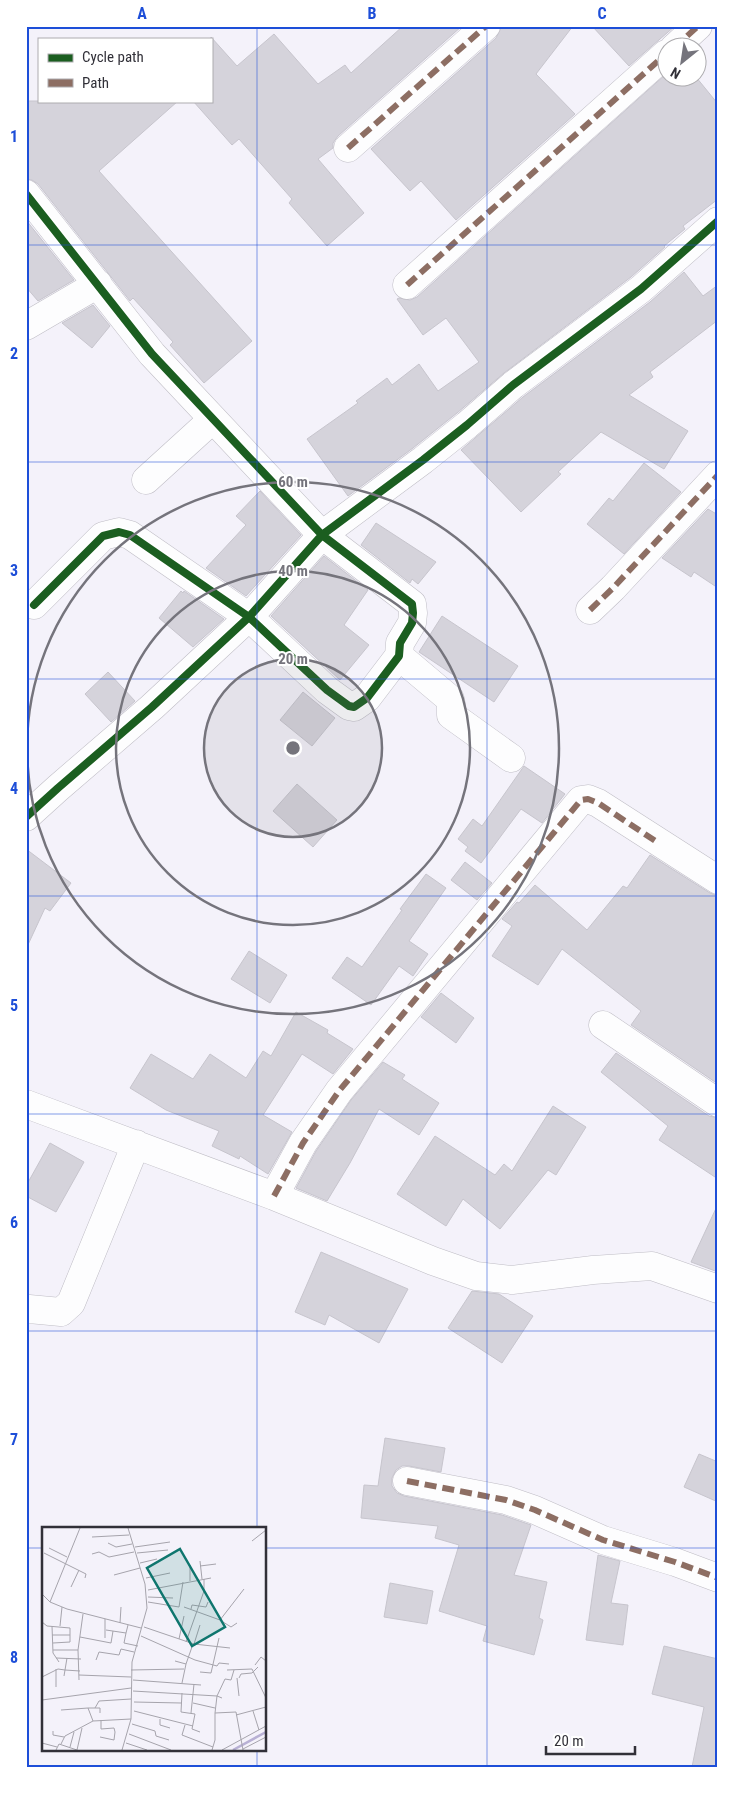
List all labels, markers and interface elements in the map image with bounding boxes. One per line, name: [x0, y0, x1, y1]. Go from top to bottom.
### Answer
text: A: [137, 4, 147, 23]
text: B: [368, 4, 377, 23]
text: C: [597, 4, 607, 23]
legend: [38, 38, 212, 102]
north arrow: [656, 38, 706, 88]
text: Cycle path: [82, 48, 144, 66]
text: N: [668, 64, 683, 82]
text: Path: [82, 74, 109, 92]
text: 1: [10, 127, 18, 146]
text: 2: [10, 344, 18, 363]
text: 60 m: [278, 473, 308, 491]
text: 3: [10, 561, 18, 580]
text: 40 m: [278, 562, 308, 580]
text: 20 m: [278, 650, 308, 668]
centre of rings: [284, 739, 302, 757]
text: 4: [10, 779, 18, 798]
text: 5: [10, 996, 18, 1015]
text: 6: [10, 1213, 18, 1232]
text: 7: [10, 1430, 18, 1449]
inset map: [42, 1527, 266, 1750]
text: 8: [10, 1648, 18, 1667]
scale bar: [546, 1723, 635, 1755]
text: 20 m: [554, 1732, 584, 1750]

